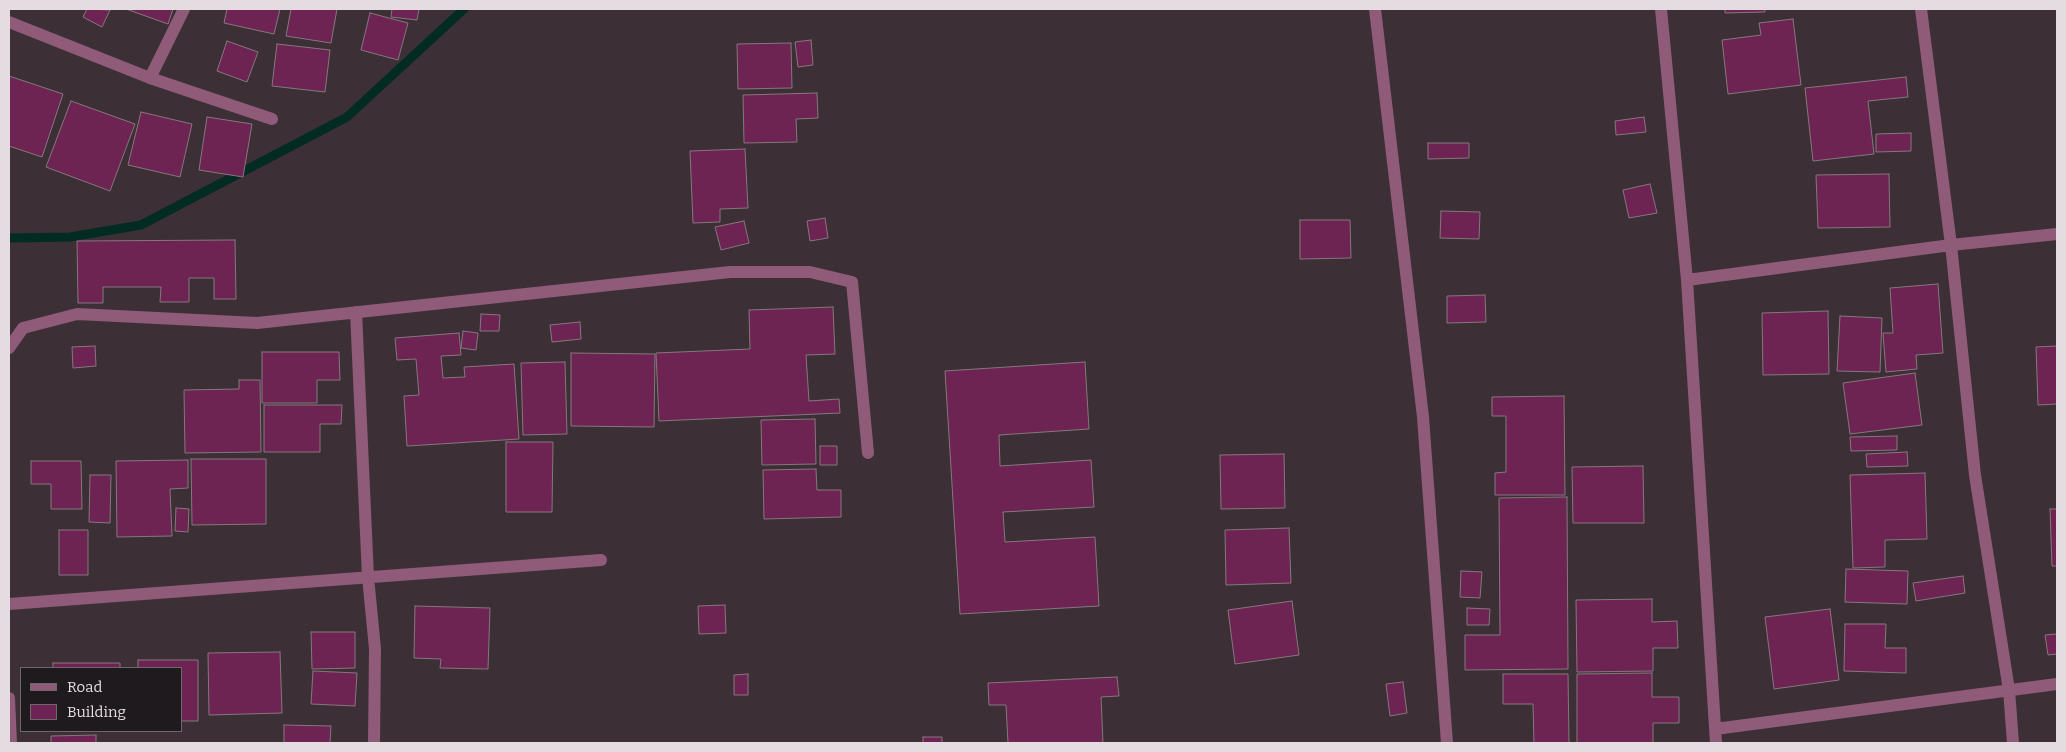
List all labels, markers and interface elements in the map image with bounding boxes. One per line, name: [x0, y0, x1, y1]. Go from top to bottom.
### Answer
legend: [20, 667, 182, 732]
text: Road: [67, 678, 102, 696]
text: Building: [67, 703, 126, 721]

